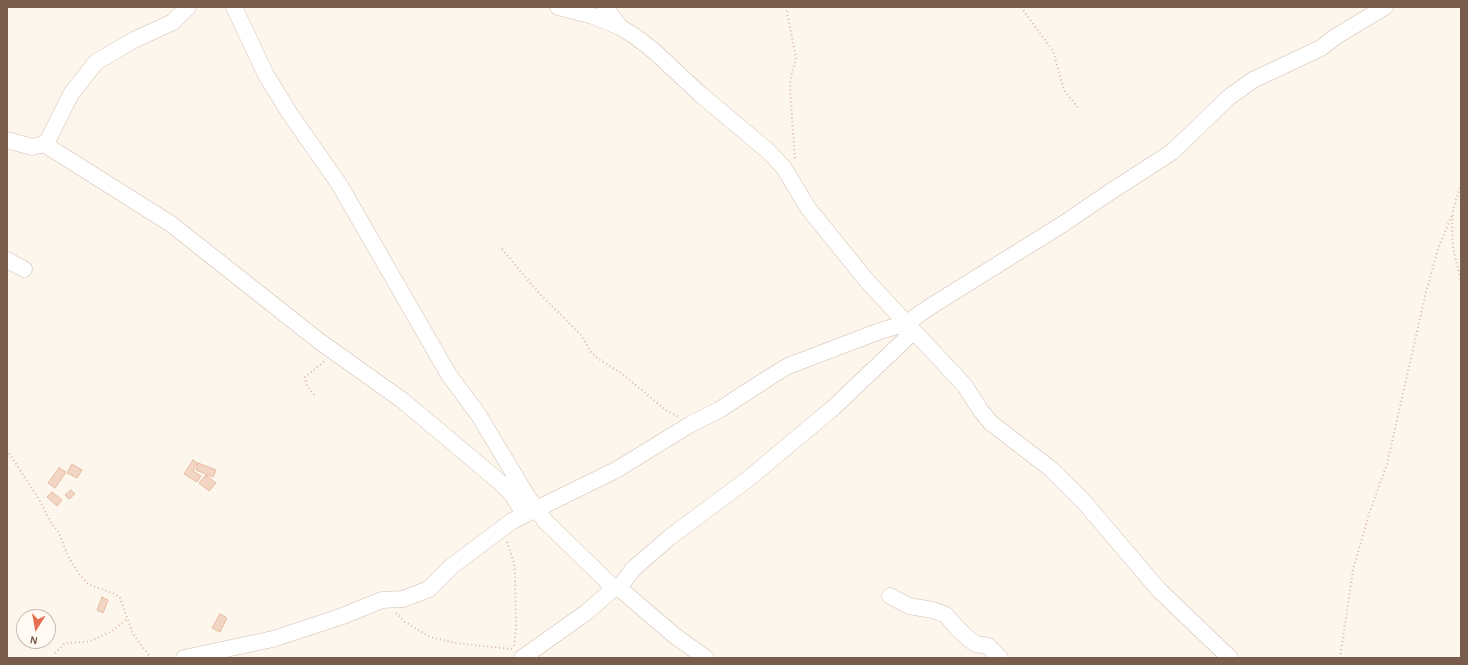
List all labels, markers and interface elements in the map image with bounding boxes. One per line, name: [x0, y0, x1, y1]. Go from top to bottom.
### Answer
north arrow: [16, 609, 56, 649]
text: N: [29, 634, 39, 646]

